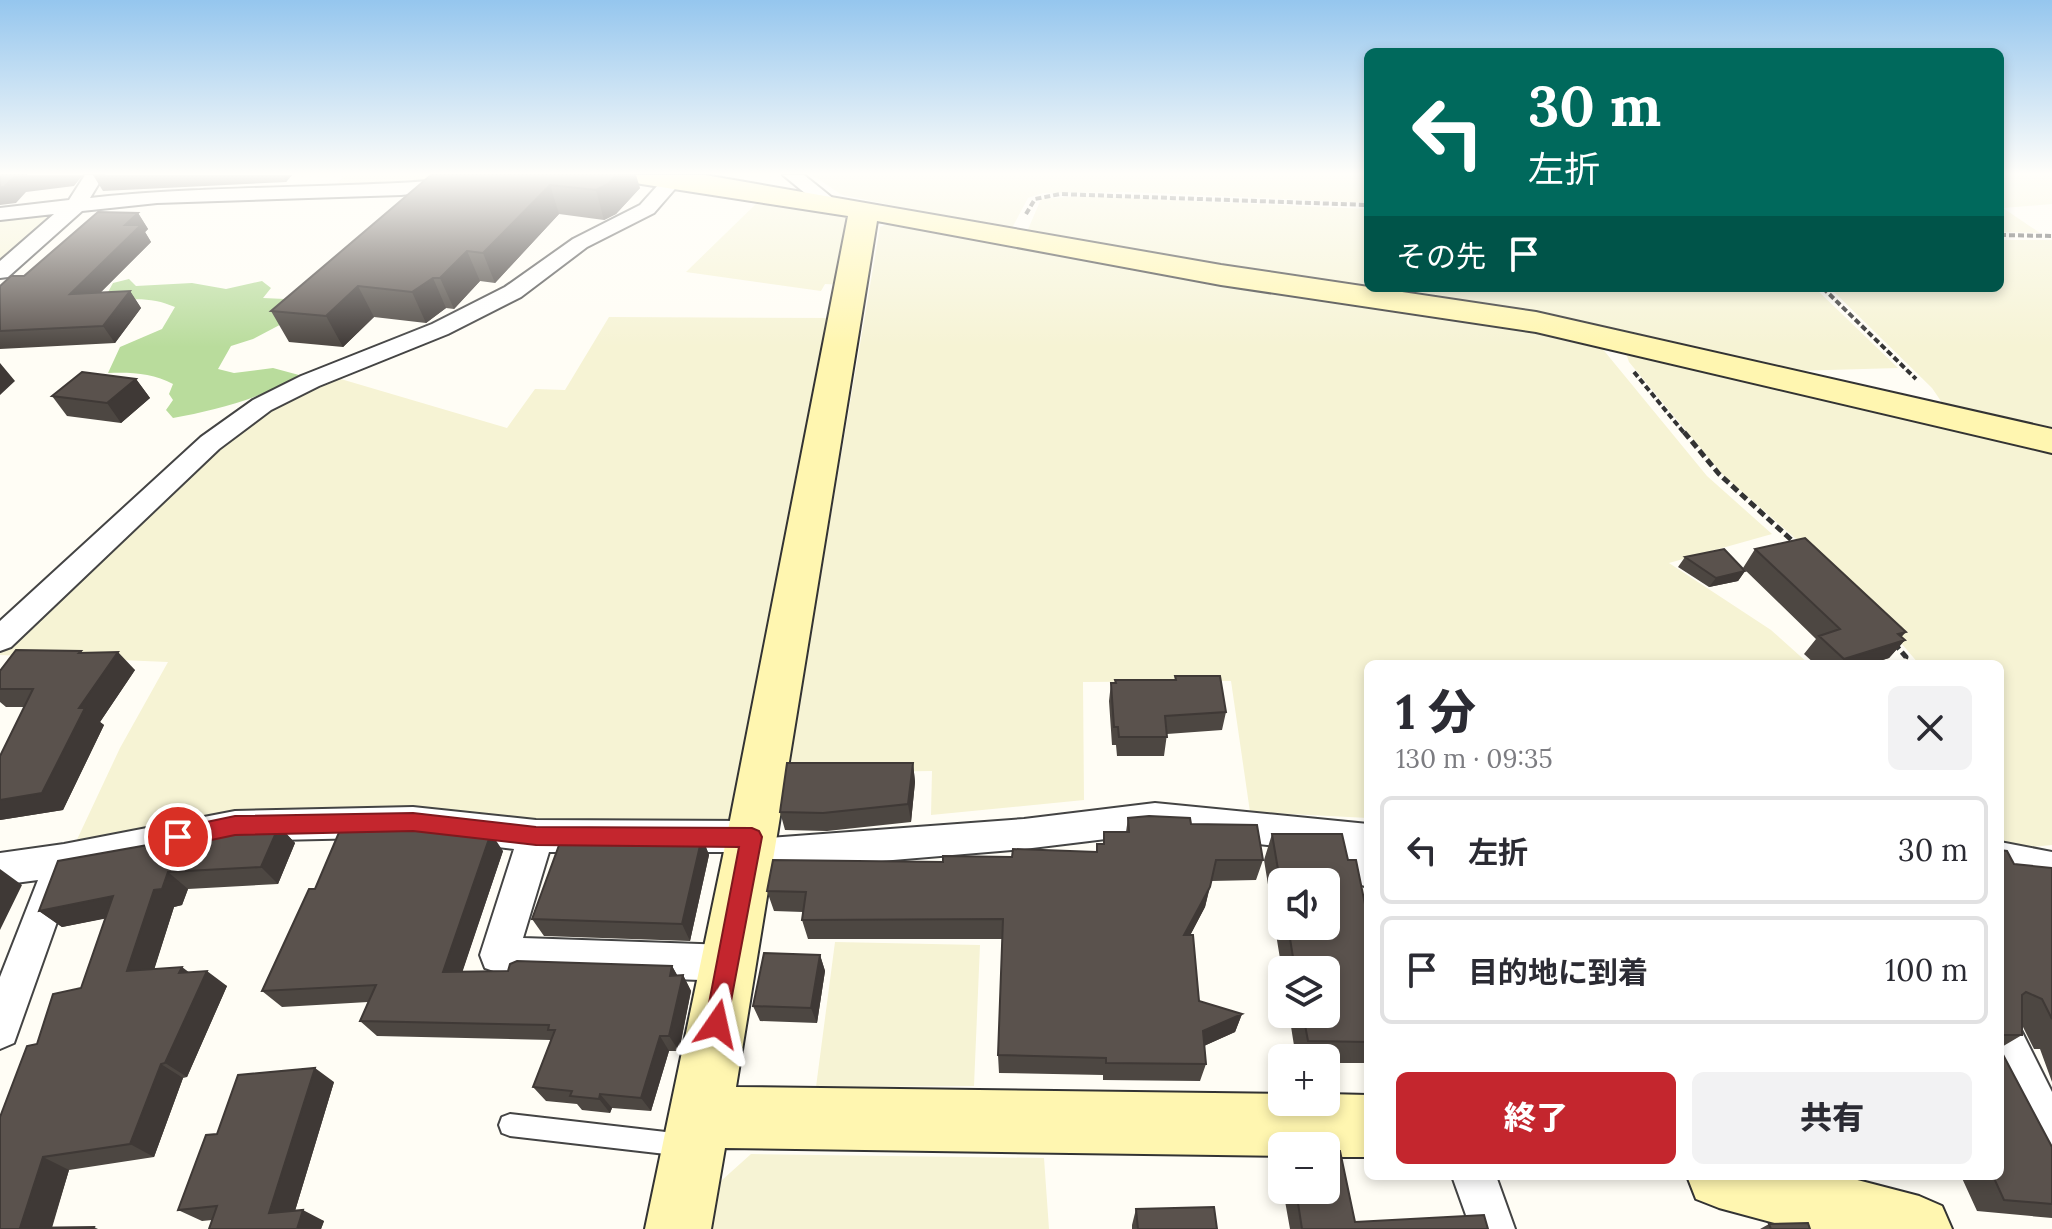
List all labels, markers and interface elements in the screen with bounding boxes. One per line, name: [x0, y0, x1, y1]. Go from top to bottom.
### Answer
text: 30 m: [1528, 70, 1661, 141]
icon: left: [1396, 80, 1500, 184]
text: 左折: [1528, 146, 1600, 192]
icon: arrive: [1502, 232, 1546, 276]
text: その先: [1396, 237, 1486, 275]
text: 1 分: [1396, 681, 1476, 742]
button: close: [1888, 686, 1972, 770]
text: 130 m · 09:35: [1396, 742, 1553, 775]
pin: [144, 803, 212, 871]
icon: arrive: [156, 815, 200, 859]
icon: left: [1400, 828, 1444, 872]
text: 30 m: [1898, 831, 1968, 869]
text: 左折: [1468, 833, 1528, 871]
map controls: [1268, 868, 1340, 1204]
button: sound: [1268, 868, 1340, 940]
icon: arrive: [1400, 948, 1444, 992]
text: 100 m: [1885, 951, 1968, 989]
text: 目的地に到着: [1468, 953, 1648, 991]
button: layers: [1268, 956, 1340, 1028]
position arrow: [675, 982, 759, 1066]
button: +: [1268, 1044, 1340, 1116]
button: 終了: [1396, 1072, 1676, 1164]
button: 共有: [1692, 1072, 1972, 1164]
button: −: [1268, 1132, 1340, 1204]

